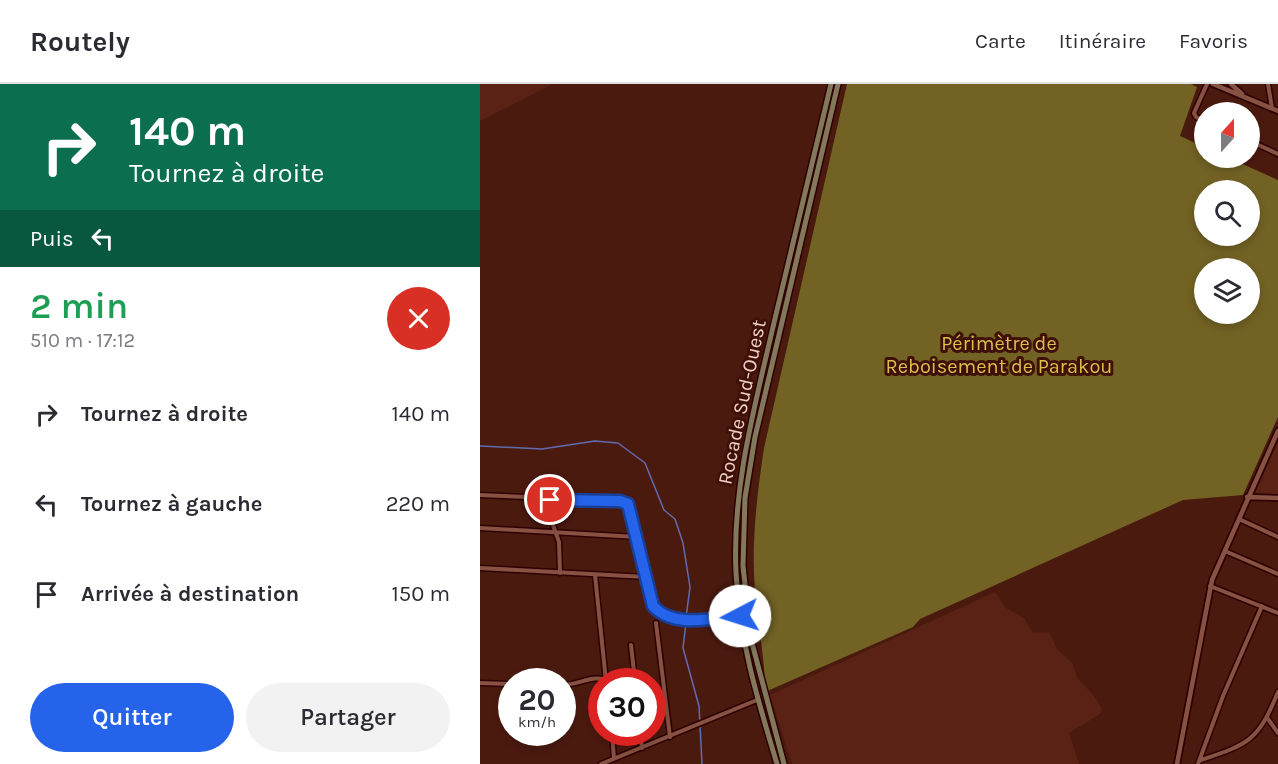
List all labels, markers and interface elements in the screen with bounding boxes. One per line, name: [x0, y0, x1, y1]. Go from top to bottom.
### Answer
text: Routely: [30, 25, 130, 58]
text: Carte: [975, 29, 1026, 53]
text: Itinéraire: [1059, 29, 1146, 53]
text: Favoris: [1179, 29, 1248, 53]
north arrow: [1194, 102, 1260, 168]
map controls: [1194, 102, 1260, 324]
text: 140 m: [129, 106, 246, 156]
icon: right: [30, 108, 108, 186]
text: Tournez à droite: [129, 157, 324, 189]
button: search: [1194, 180, 1260, 246]
icon: left: [86, 222, 119, 255]
text: Puis: [30, 226, 74, 252]
button: layers: [1194, 258, 1260, 324]
text: 2 min: [30, 285, 128, 327]
button: close: [387, 287, 450, 350]
street label: Rocade Sud-Ouest: [713, 317, 771, 486]
text: 510 m · 17:12: [30, 329, 135, 352]
park label: Périmètre de Reboisement de Parakou: [886, 332, 1112, 378]
icon: right: [30, 398, 63, 431]
text: Tournez à droite: [81, 401, 248, 427]
text: 140 m: [392, 401, 450, 427]
pin: [524, 474, 575, 525]
icon: arrive: [533, 483, 566, 516]
icon: left: [30, 488, 63, 521]
text: Tournez à gauche: [81, 491, 262, 517]
text: 220 m: [386, 491, 450, 517]
icon: arrive: [30, 578, 63, 611]
text: Arrivée à destination: [81, 581, 299, 607]
text: 150 m: [391, 581, 450, 607]
position arrow: [708, 584, 772, 648]
speed limit sign: 30: [588, 668, 666, 746]
text: 20: [518, 682, 556, 718]
button: Quitter: [30, 683, 234, 752]
button: Partager: [246, 683, 450, 752]
text: km/h: [518, 713, 556, 731]

